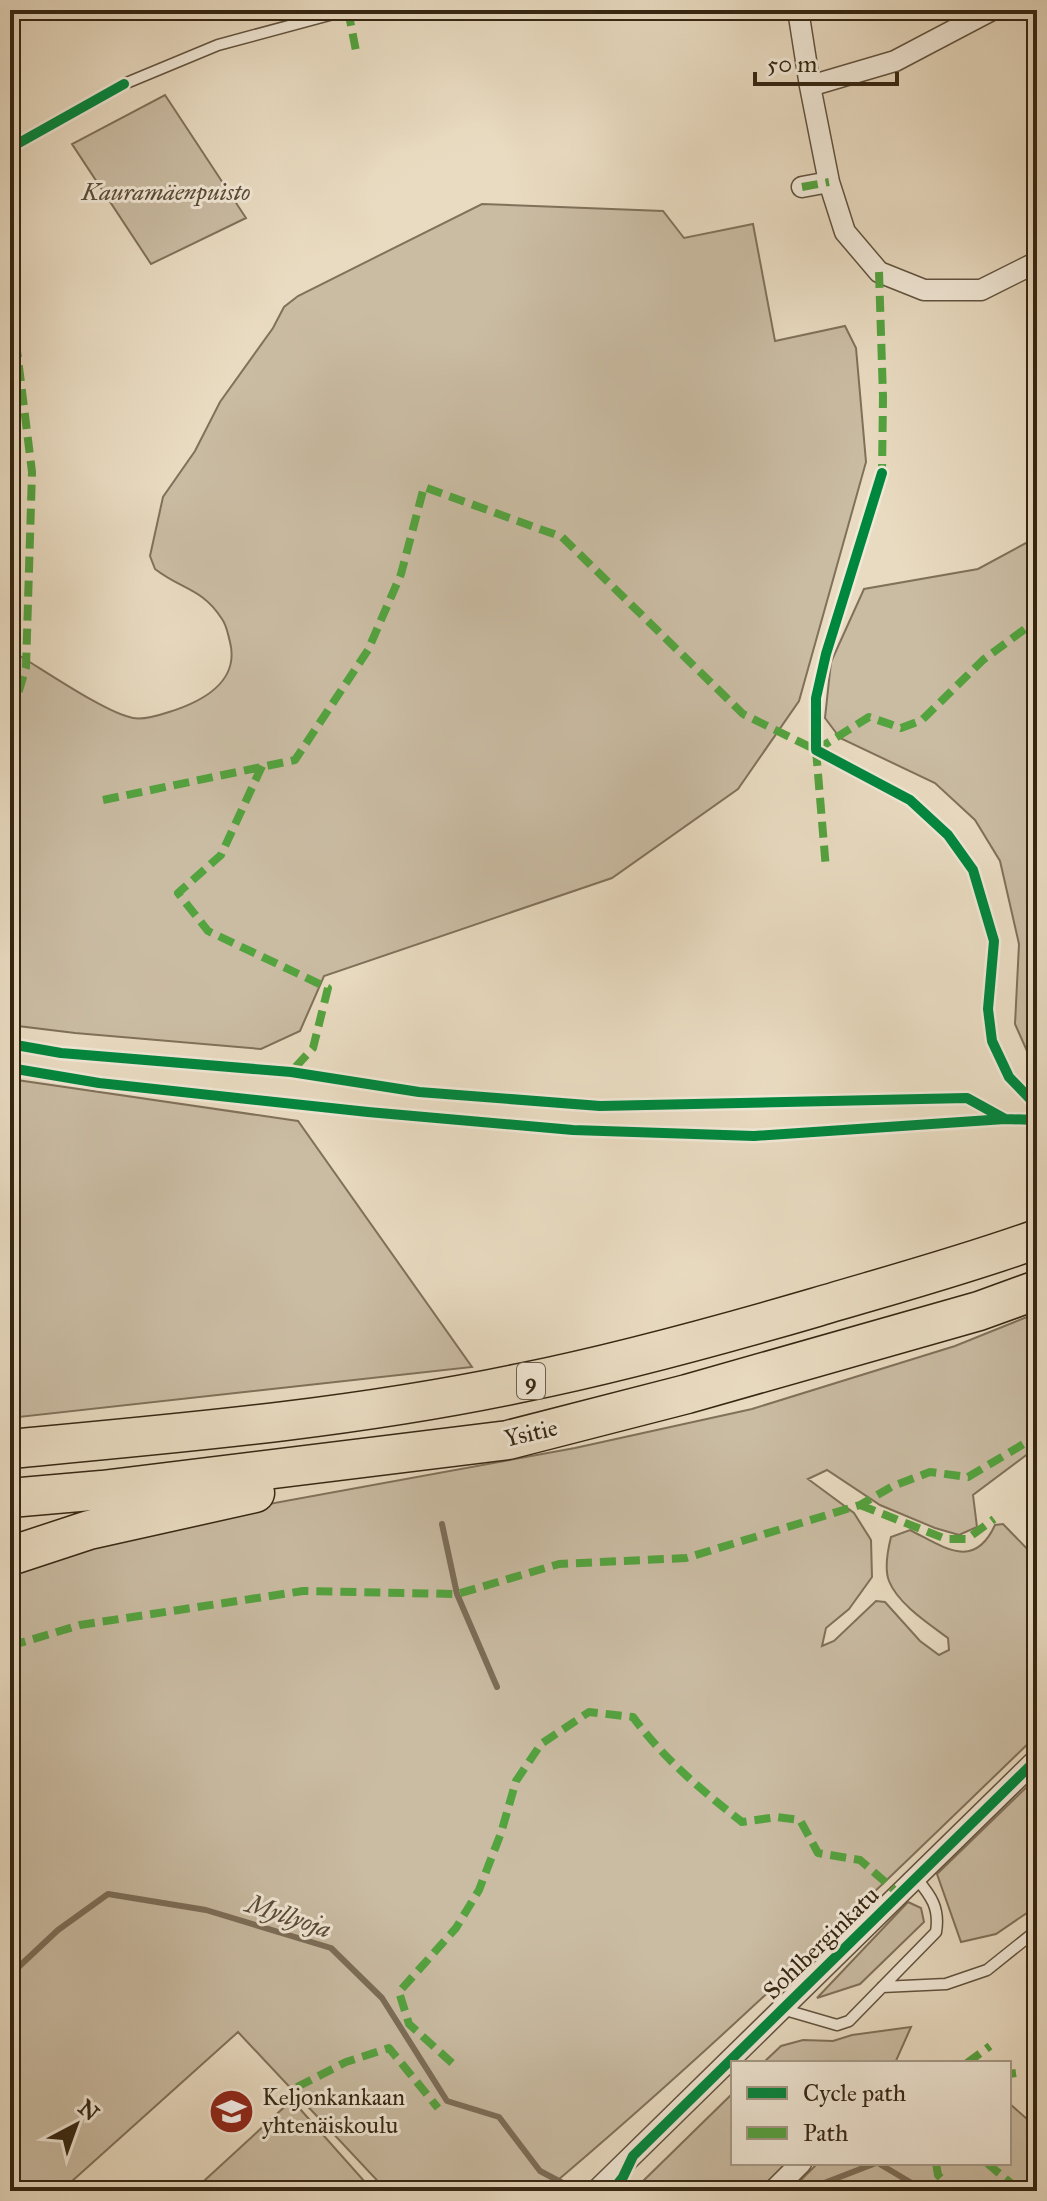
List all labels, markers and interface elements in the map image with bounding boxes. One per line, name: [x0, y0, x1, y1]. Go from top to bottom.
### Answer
scale bar: [755, 36, 897, 86]
text: 50 m: [767, 49, 817, 79]
park label: Kauramäenpuisto: [81, 177, 250, 207]
road number: 9: [517, 1363, 545, 1399]
street label: Ysitie: [501, 1412, 561, 1454]
street label: Sohlberginkatu: [757, 1880, 885, 2006]
water label: Myllyoja: [240, 1886, 335, 1945]
legend: [731, 2061, 1011, 2165]
text: Cycle path: [803, 2078, 906, 2108]
place label: Keljonkankaan yhtenäiskoulu: [262, 2082, 405, 2140]
north arrow: [36, 2085, 116, 2165]
school or university icon: Keljonkankaan yhtenäiskoulu: [207, 2087, 255, 2135]
text: N: [73, 2094, 105, 2127]
text: Path: [803, 2118, 848, 2148]

